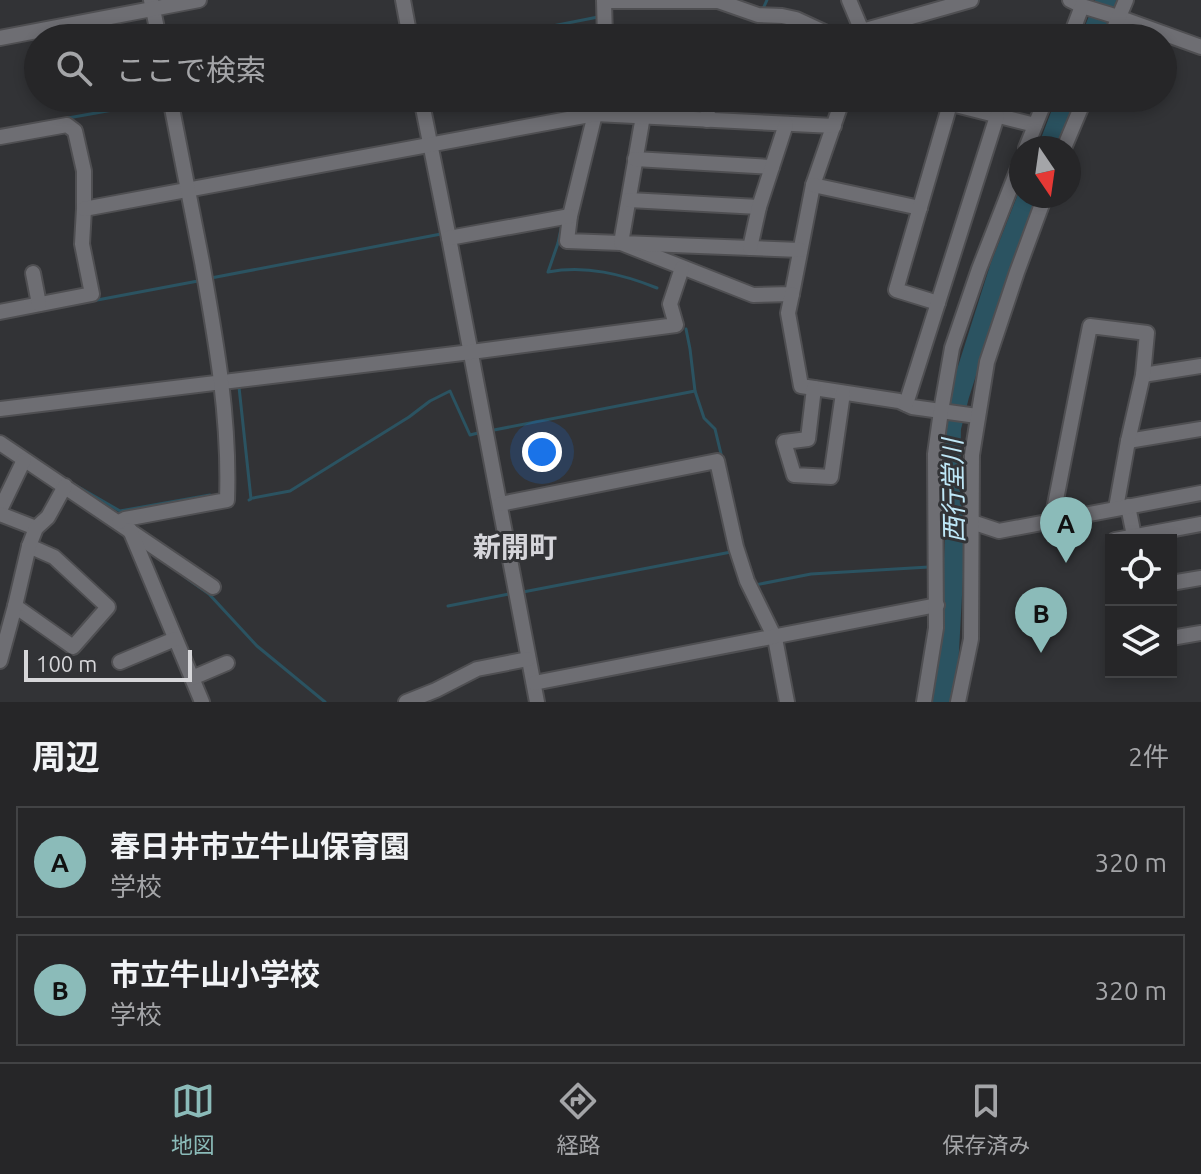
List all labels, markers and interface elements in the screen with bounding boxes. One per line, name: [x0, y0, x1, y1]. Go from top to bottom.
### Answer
search box: [24, 24, 1177, 112]
icon: search: [52, 46, 96, 90]
text: ここで検索: [116, 53, 266, 87]
north arrow: [1009, 136, 1081, 208]
your location: [522, 432, 562, 472]
water label: 西行堂川: [938, 436, 968, 543]
pin: A: [1040, 497, 1092, 563]
district label: 新開町: [473, 531, 557, 562]
map controls: [1105, 534, 1177, 678]
button: locate: [1105, 534, 1177, 606]
pin: B: [1015, 587, 1067, 653]
button: layers: [1105, 606, 1177, 678]
scale bar: [24, 646, 192, 682]
text: 100 m: [36, 651, 97, 676]
text: 周辺: [32, 737, 100, 775]
text: 2件: [1128, 742, 1169, 771]
text: 春日井市立牛山保育園: [110, 829, 410, 863]
text: A: [51, 848, 69, 877]
text: 320 m: [1095, 848, 1167, 877]
text: 学校: [110, 872, 162, 901]
text: 市立牛山小学校: [110, 957, 320, 991]
text: B: [51, 976, 69, 1005]
text: 320 m: [1095, 976, 1167, 1005]
text: 学校: [110, 1000, 162, 1029]
tab: 地図: [171, 1079, 215, 1159]
tab: 経路: [556, 1079, 600, 1159]
tab: 保存済み: [942, 1079, 1030, 1159]

